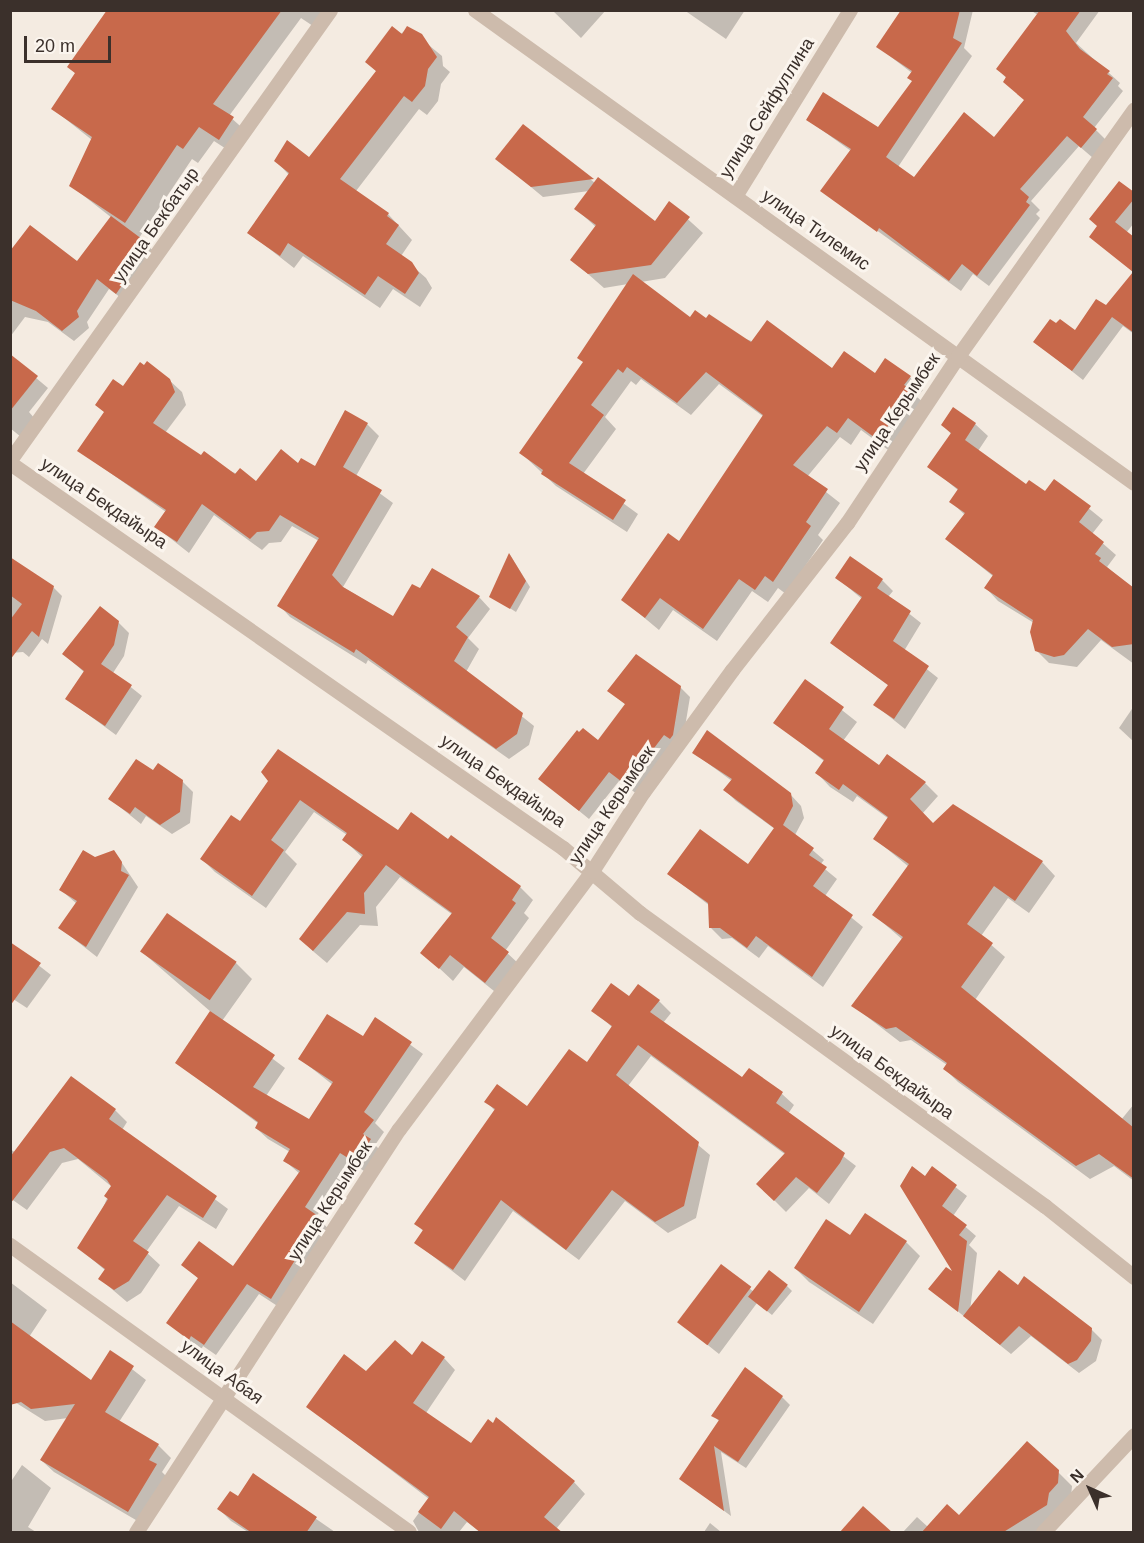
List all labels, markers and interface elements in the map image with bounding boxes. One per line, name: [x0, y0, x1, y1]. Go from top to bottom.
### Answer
scale bar: [27, 24, 114, 62]
street label: улица Сейфуллина: [715, 34, 819, 182]
text: 20 m: [35, 36, 75, 56]
street label: улица Бекбатыр: [108, 163, 204, 287]
street label: улица Тилемис: [758, 185, 874, 275]
street label: улица Керымбек: [849, 349, 945, 475]
street label: улица Бекдайыра: [37, 453, 171, 553]
street label: улица Бекдайыра: [436, 730, 570, 832]
street label: улица Керымбек: [564, 742, 660, 868]
street label: улица Бекдайыра: [826, 1020, 958, 1124]
street label: улица Керымбек: [283, 1137, 377, 1265]
street label: улица Абая: [177, 1335, 267, 1409]
north arrow: [1060, 1459, 1120, 1519]
text: N: [1067, 1466, 1087, 1486]

